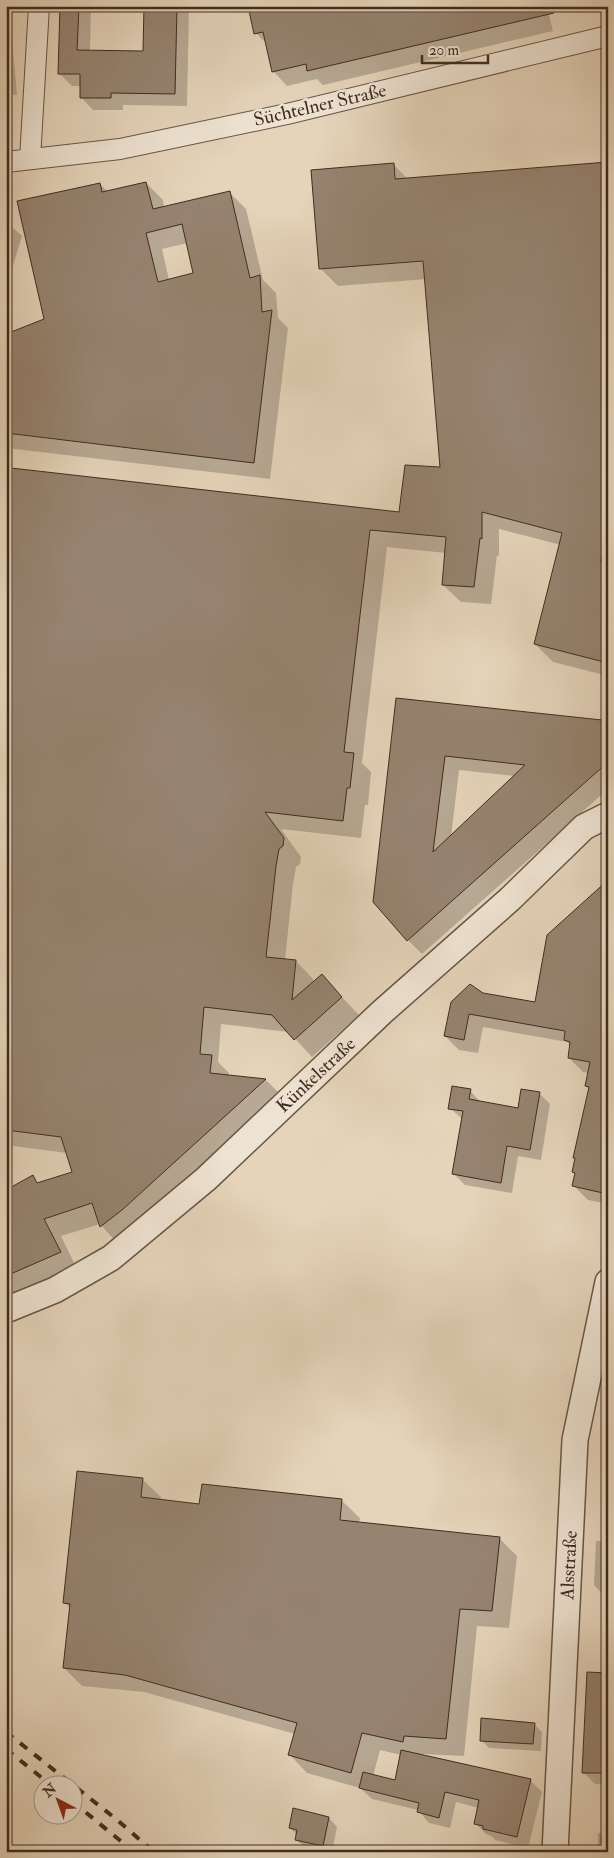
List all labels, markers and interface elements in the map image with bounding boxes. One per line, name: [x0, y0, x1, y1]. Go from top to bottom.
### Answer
scale bar: [422, 32, 488, 64]
text: 20 m: [429, 41, 459, 60]
street label: Süchtelner Straße: [251, 78, 389, 132]
street label: Künkelstraße: [271, 1032, 361, 1118]
street label: Alsstraße: [555, 1530, 583, 1601]
north arrow: [32, 1776, 82, 1826]
text: N: [39, 1780, 60, 1802]

